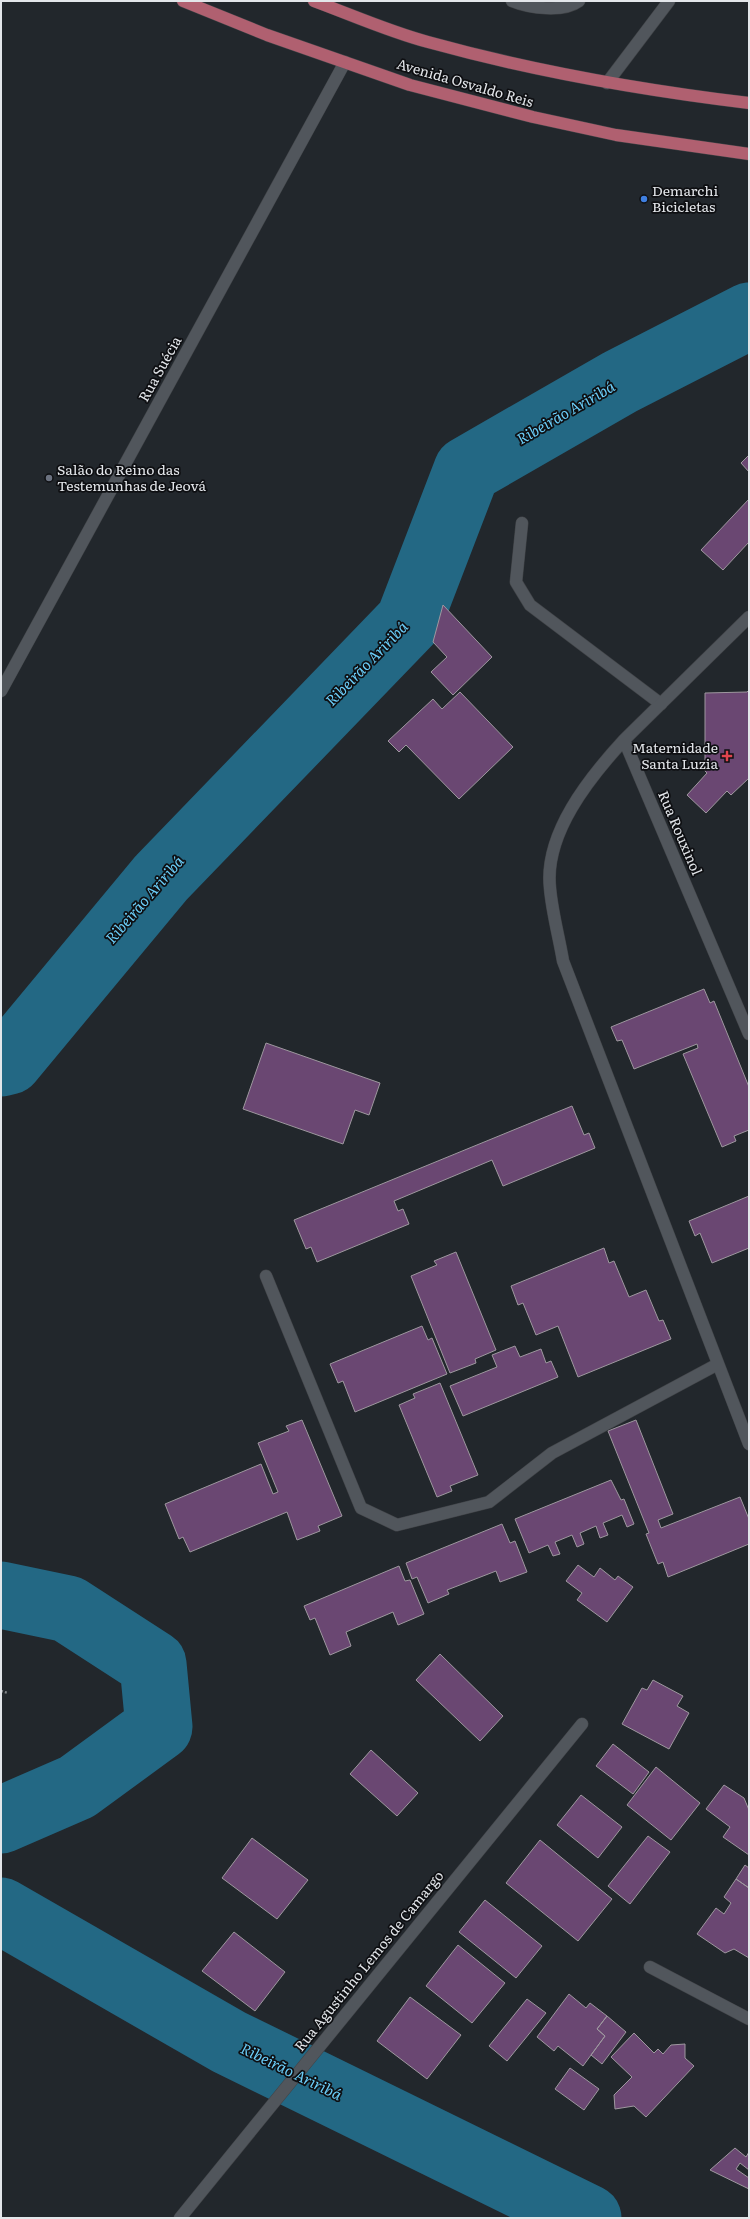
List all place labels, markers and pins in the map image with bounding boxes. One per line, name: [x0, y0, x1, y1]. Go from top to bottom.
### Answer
place label: Demarchi Bicicletas: [652, 180, 718, 216]
marker: Demarchi Bicicletas: [639, 194, 649, 204]
place label: Salão do Reino das Testemunhas de Jeová: [57, 459, 207, 495]
marker: Salão do Reino das Testemunhas de Jeová: [44, 473, 54, 483]
place label: Maternidade Santa Luzia: [632, 737, 718, 773]
marker: Maternidade Santa Luzia: [721, 750, 733, 762]

